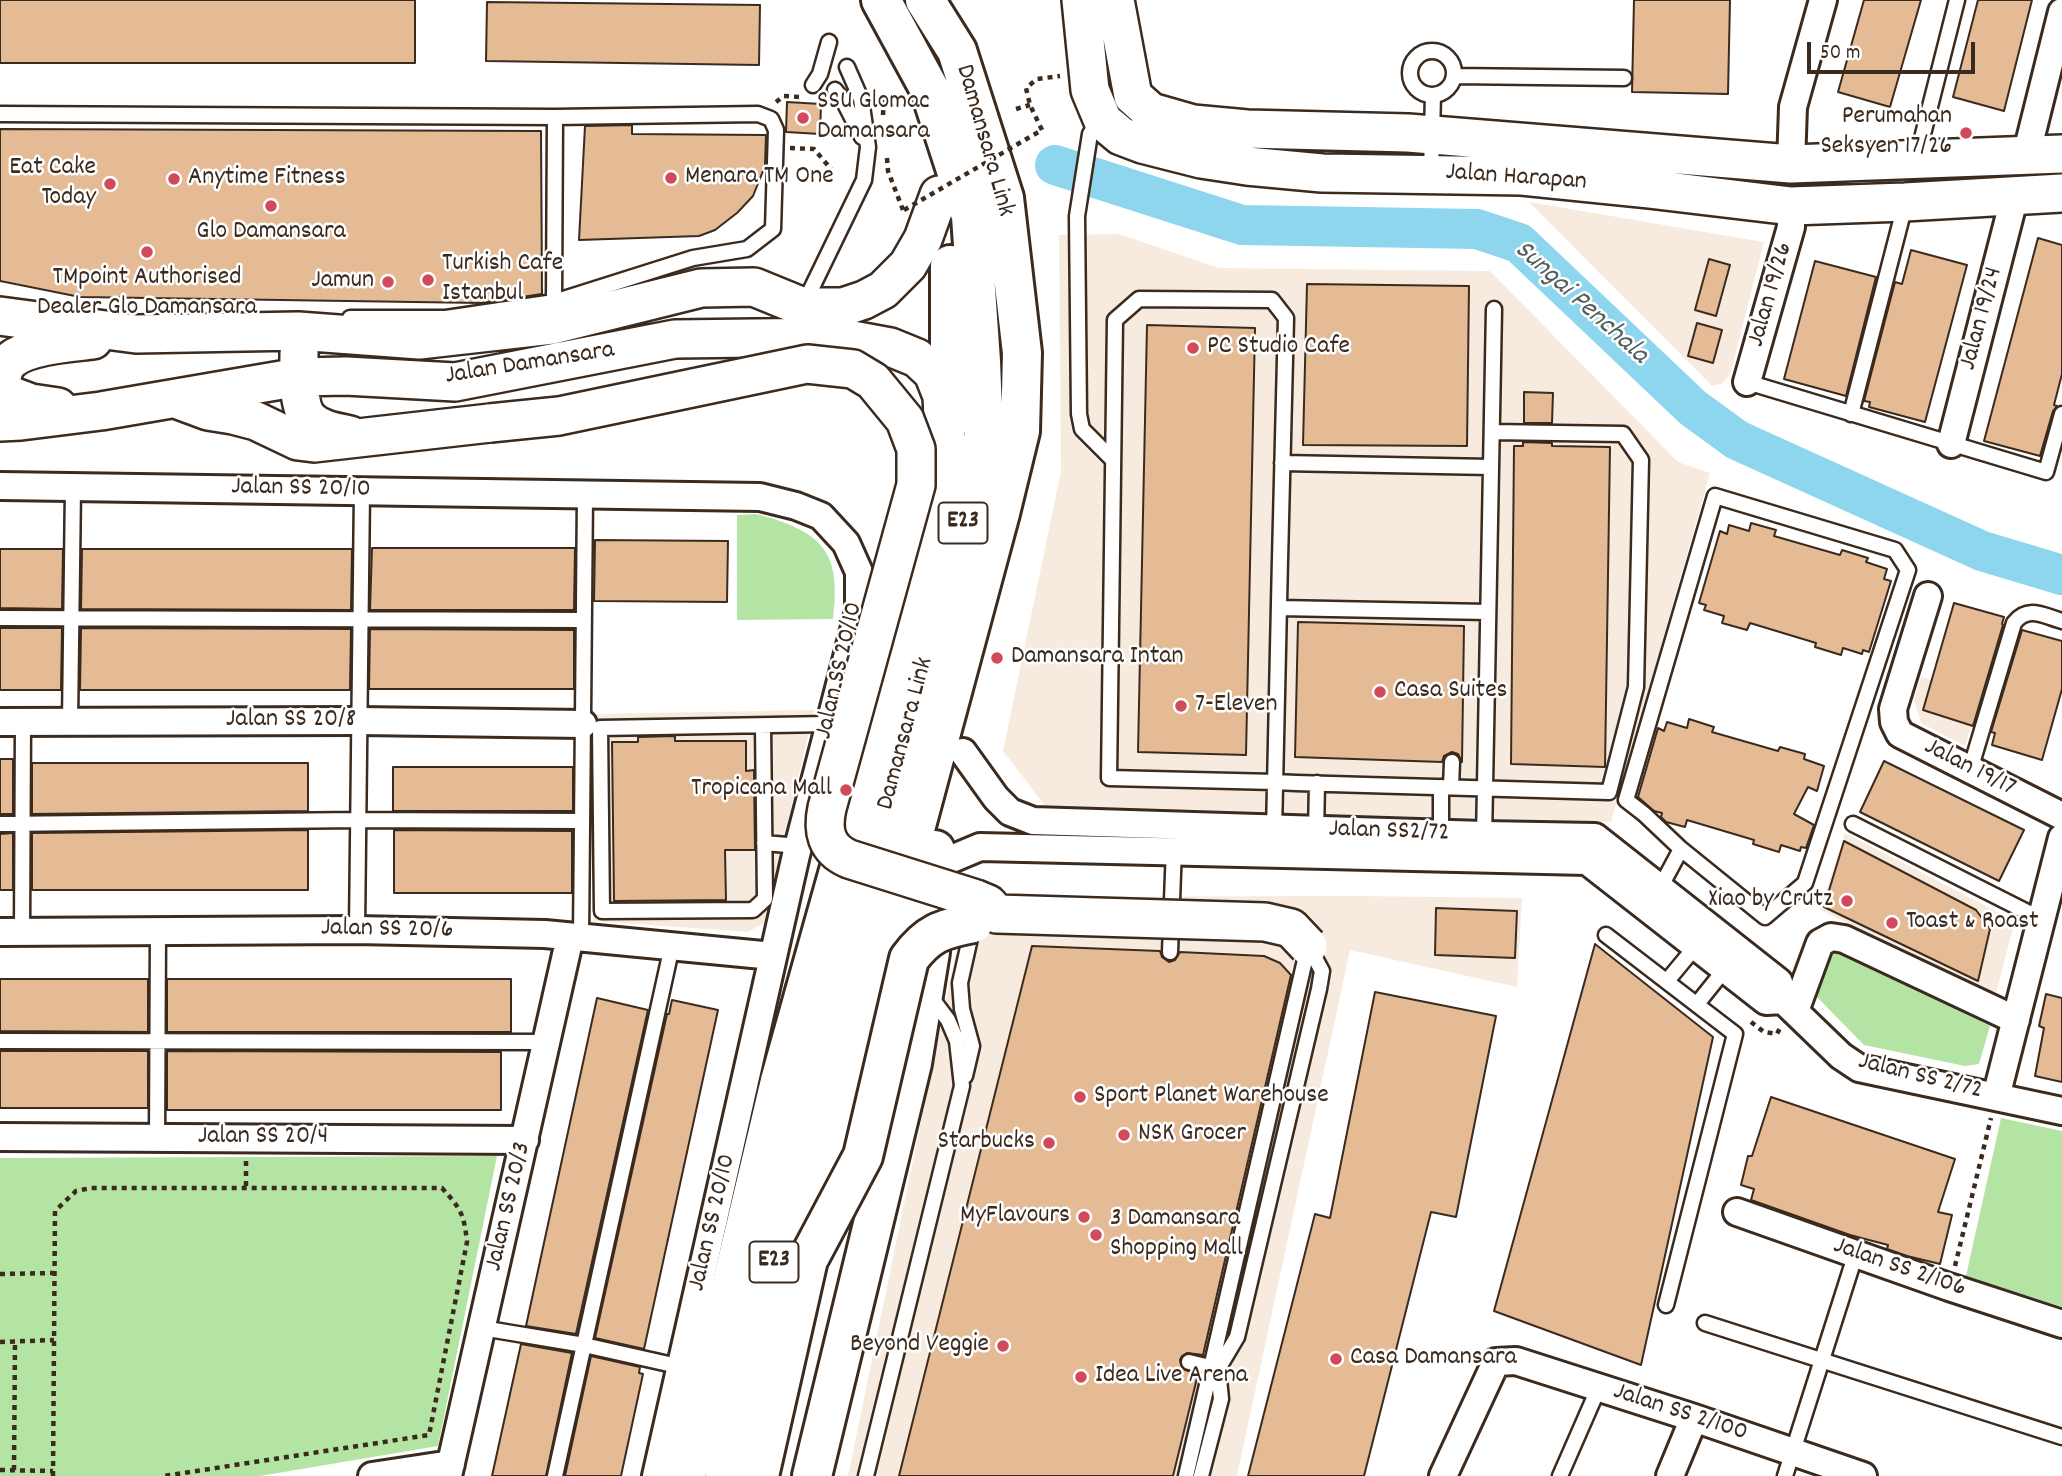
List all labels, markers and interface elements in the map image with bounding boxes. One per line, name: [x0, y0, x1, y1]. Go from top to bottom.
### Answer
scale bar: [1810, 28, 1978, 72]
text: 50 m: [1820, 39, 1860, 69]
street label: Damansara Link: [946, 61, 1020, 221]
place label: SSU Glomac Damansara: [817, 87, 930, 148]
place label: Perumahan Seksyen 17/26: [1820, 102, 1952, 164]
marker: SSU Glomac Damansara: [795, 110, 811, 126]
marker: Perumahan Seksyen 17/26: [1958, 125, 1974, 141]
place label: Eat Cake Today: [9, 153, 96, 214]
street label: Jalan Harapan: [1444, 159, 1588, 199]
place label: Menara TM One: [685, 162, 834, 194]
place label: Anytime Fitness: [188, 163, 346, 195]
marker: Menara TM One: [663, 170, 679, 186]
marker: Anytime Fitness: [166, 171, 182, 187]
marker: Eat Cake Today: [102, 176, 118, 192]
marker: Glo Damansara: [263, 198, 279, 214]
place label: Glo Damansara: [196, 217, 346, 249]
water label: Sungai Penchala: [1506, 235, 1654, 373]
street label: Jalan 19/26: [1742, 239, 1802, 351]
marker: TMpoint Authorised Dealer Glo Damansara: [139, 244, 155, 260]
place label: Turkish Cafe Istanbul: [442, 249, 563, 310]
place label: TMpoint Authorised Dealer Glo Damansara: [37, 263, 257, 324]
street label: Jalan 19/24: [1954, 264, 2012, 374]
place label: Jamun: [311, 266, 374, 298]
marker: Turkish Cafe Istanbul: [420, 272, 436, 288]
marker: Jamun: [380, 274, 396, 290]
place label: PC Studio Cafe: [1207, 332, 1350, 364]
street label: Jalan Damansara: [443, 336, 617, 394]
marker: PC Studio Cafe: [1185, 340, 1201, 356]
street label: Jalan SS 20/10: [231, 473, 371, 507]
road number: E23: [939, 502, 988, 544]
street label: Jalan SS 20/10: [810, 599, 872, 743]
place label: Damansara Intan: [1011, 642, 1183, 674]
marker: Damansara Intan: [989, 650, 1005, 666]
street label: Damansara Link: [872, 654, 942, 814]
place label: Casa Suites: [1394, 676, 1508, 708]
marker: Casa Suites: [1372, 684, 1388, 700]
place label: 7-Eleven: [1195, 690, 1278, 722]
marker: 7-Eleven: [1173, 698, 1189, 714]
street label: Jalan SS 20/8: [226, 705, 356, 737]
street label: Jalan 19/17: [1918, 733, 2020, 805]
place label: Tropicana Mall: [691, 774, 832, 806]
marker: Tropicana Mall: [838, 782, 854, 798]
street label: Jalan SS2/72: [1328, 815, 1450, 851]
place label: Xiao by Crutz: [1708, 885, 1833, 917]
marker: Xiao by Crutz: [1839, 893, 1855, 909]
place label: Toast & Roast: [1906, 907, 2039, 939]
street label: Jalan SS 20/6: [320, 914, 454, 948]
marker: Toast & Roast: [1884, 915, 1900, 931]
street label: Jalan SS 2/72: [1855, 1048, 1985, 1108]
place label: Sport Planet Warehouse: [1094, 1081, 1329, 1113]
marker: Sport Planet Warehouse: [1072, 1089, 1088, 1105]
place label: NSK Grocer: [1138, 1119, 1246, 1151]
street label: Jalan SS 20/4: [198, 1122, 328, 1154]
place label: Starbucks: [938, 1127, 1035, 1159]
marker: NSK Grocer: [1116, 1127, 1132, 1143]
marker: Starbucks: [1041, 1135, 1057, 1151]
street label: Jalan SS 20/3: [480, 1139, 540, 1275]
street label: Jalan SS 20/10: [683, 1151, 745, 1295]
place label: MyFlavours: [960, 1201, 1070, 1233]
place label: 3 Damansara Shopping Mall: [1110, 1204, 1243, 1266]
marker: MyFlavours: [1076, 1209, 1092, 1225]
marker: 3 Damansara Shopping Mall: [1088, 1227, 1104, 1243]
street label: Jalan SS 2/106: [1829, 1232, 1969, 1306]
road number: E23: [750, 1242, 798, 1282]
place label: Beyond Veggie: [850, 1330, 989, 1362]
marker: Beyond Veggie: [995, 1338, 1011, 1354]
place label: Casa Damansara: [1350, 1343, 1517, 1375]
marker: Casa Damansara: [1328, 1351, 1344, 1367]
place label: Idea Live Arena: [1095, 1361, 1248, 1393]
marker: Idea Live Arena: [1073, 1369, 1089, 1385]
street label: Jalan SS 2/100: [1609, 1378, 1751, 1450]

